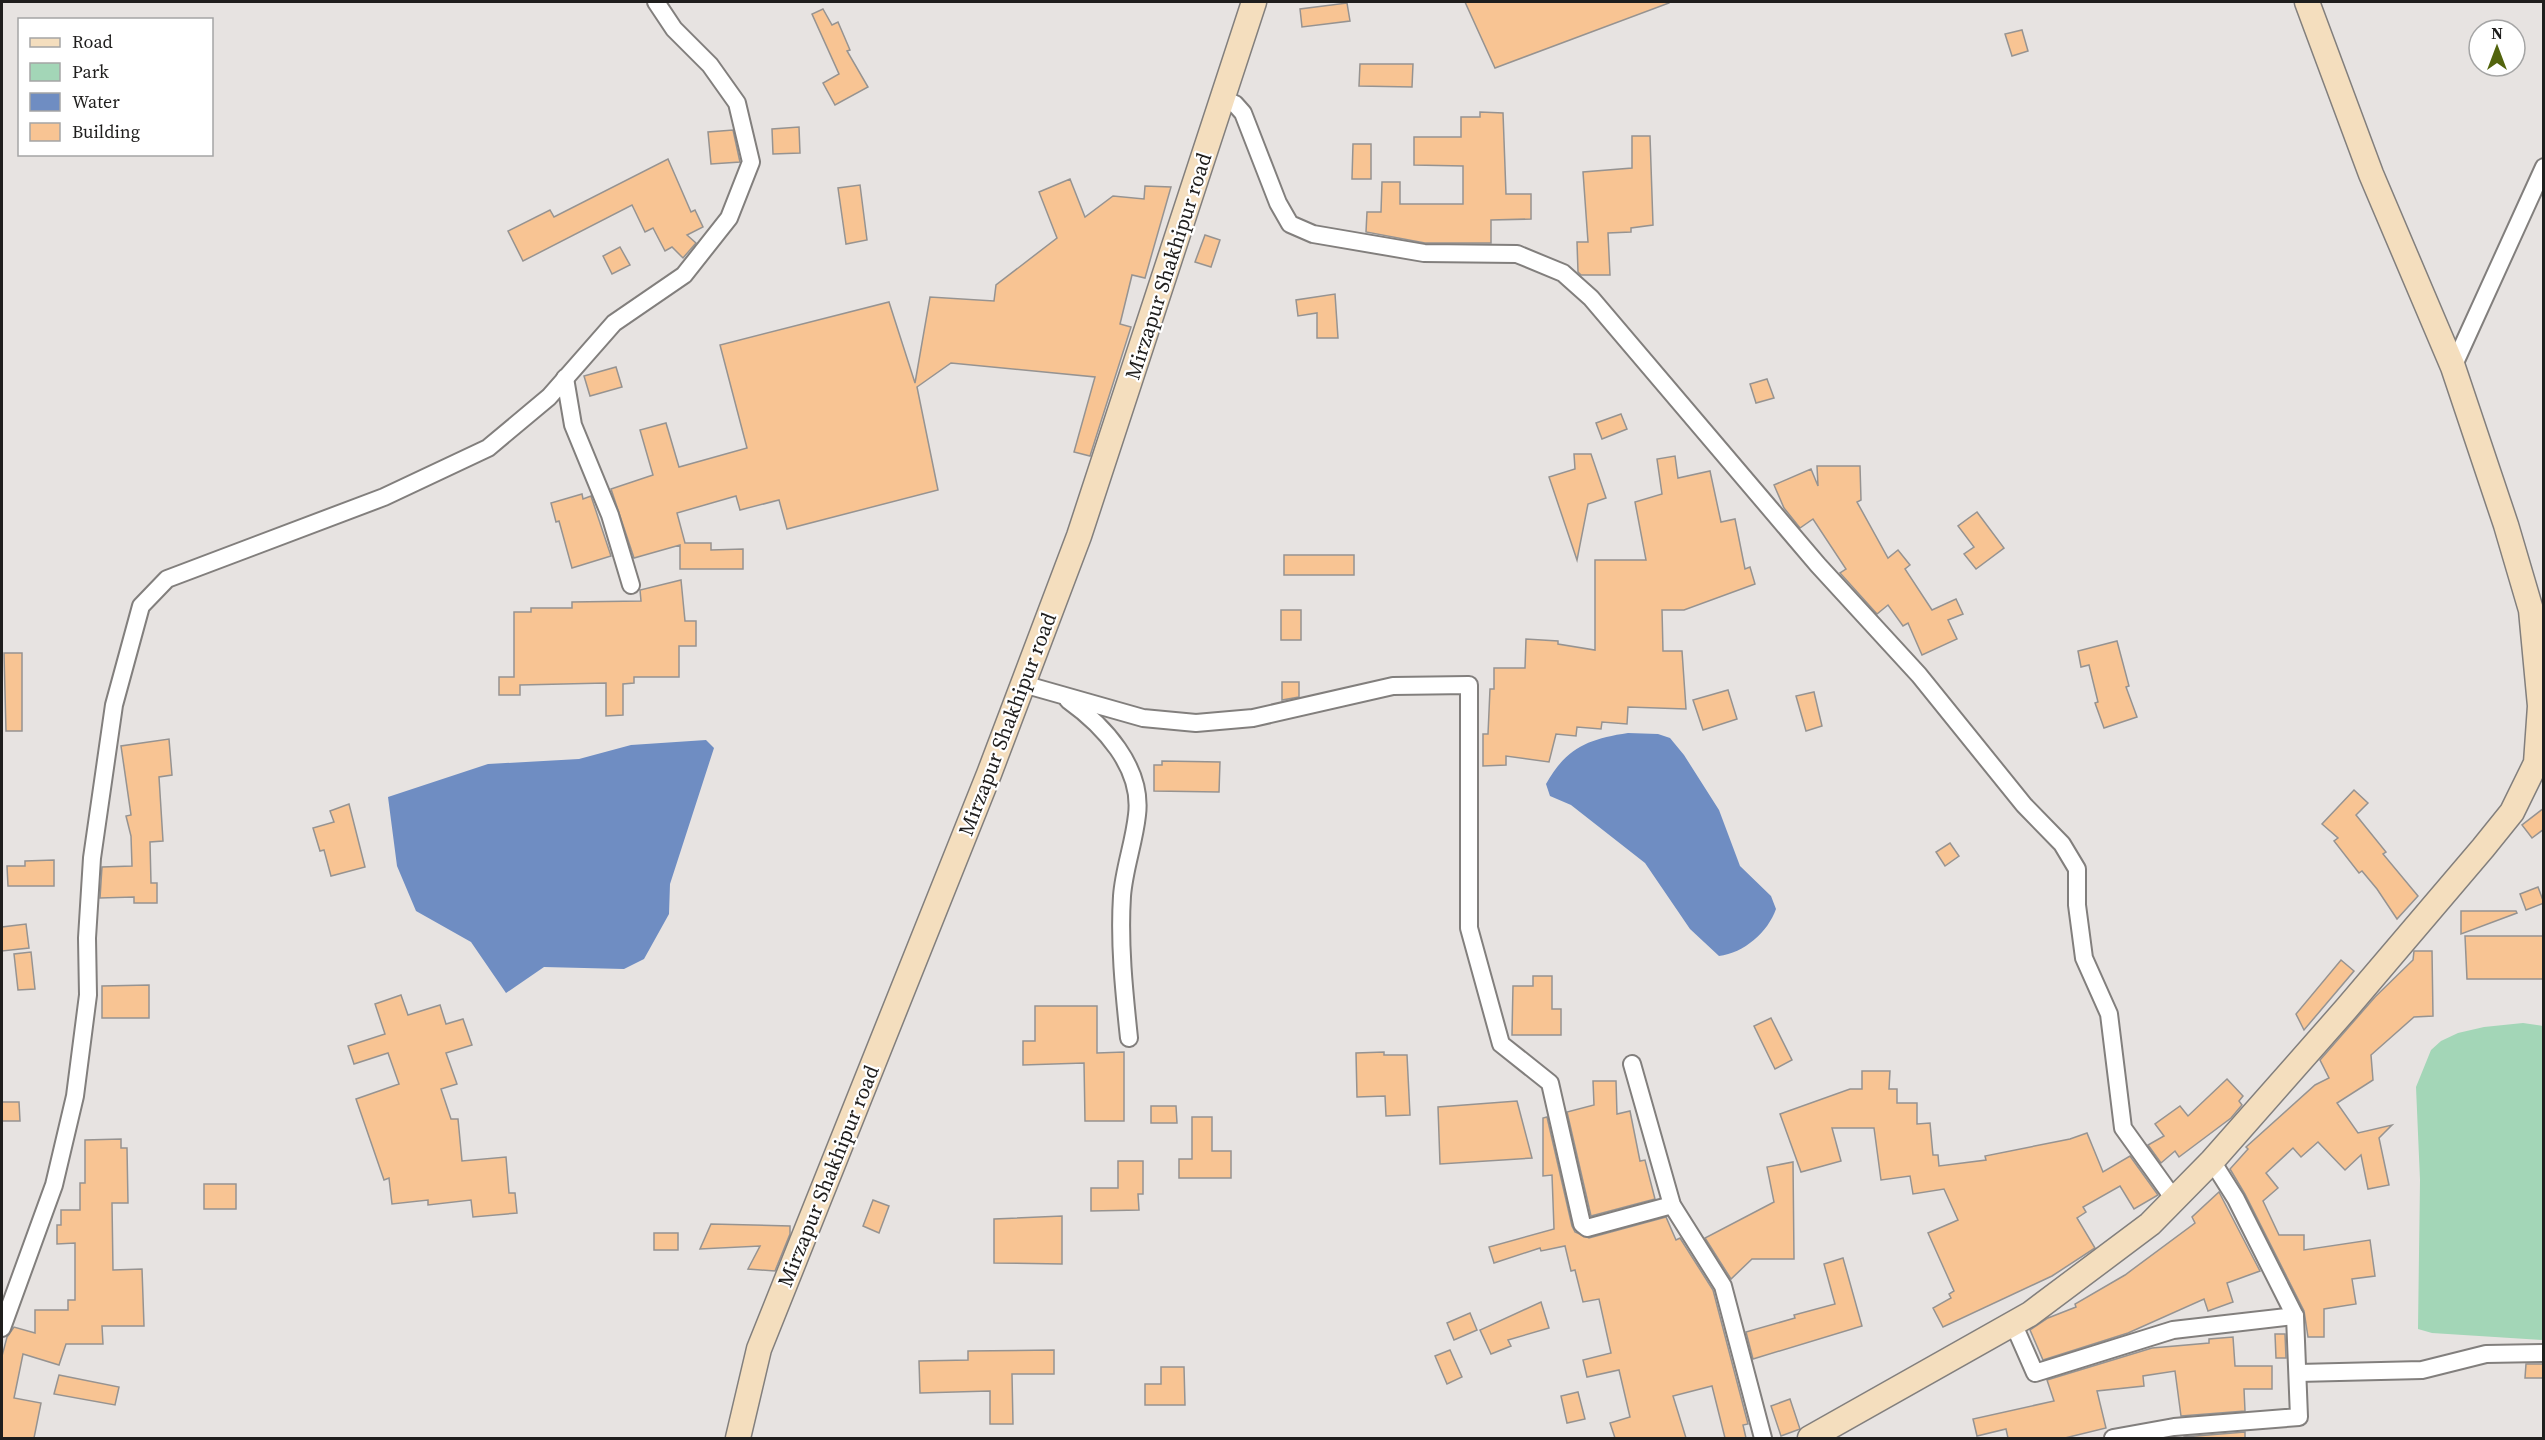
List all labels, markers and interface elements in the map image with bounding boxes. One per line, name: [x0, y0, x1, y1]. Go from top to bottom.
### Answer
legend: [18, 18, 213, 156]
north arrow: [2467, 18, 2527, 78]
text: N: [2491, 22, 2503, 44]
text: Road: [72, 29, 113, 54]
text: Park: [72, 59, 109, 84]
text: Water: [72, 89, 120, 114]
text: Building: [72, 119, 140, 144]
street label: Mirzapur Shakhipur road: [1118, 149, 1218, 383]
street label: Mirzapur Shakhipur road: [951, 608, 1063, 840]
street label: Mirzapur Shakhipur road: [770, 1061, 886, 1291]

